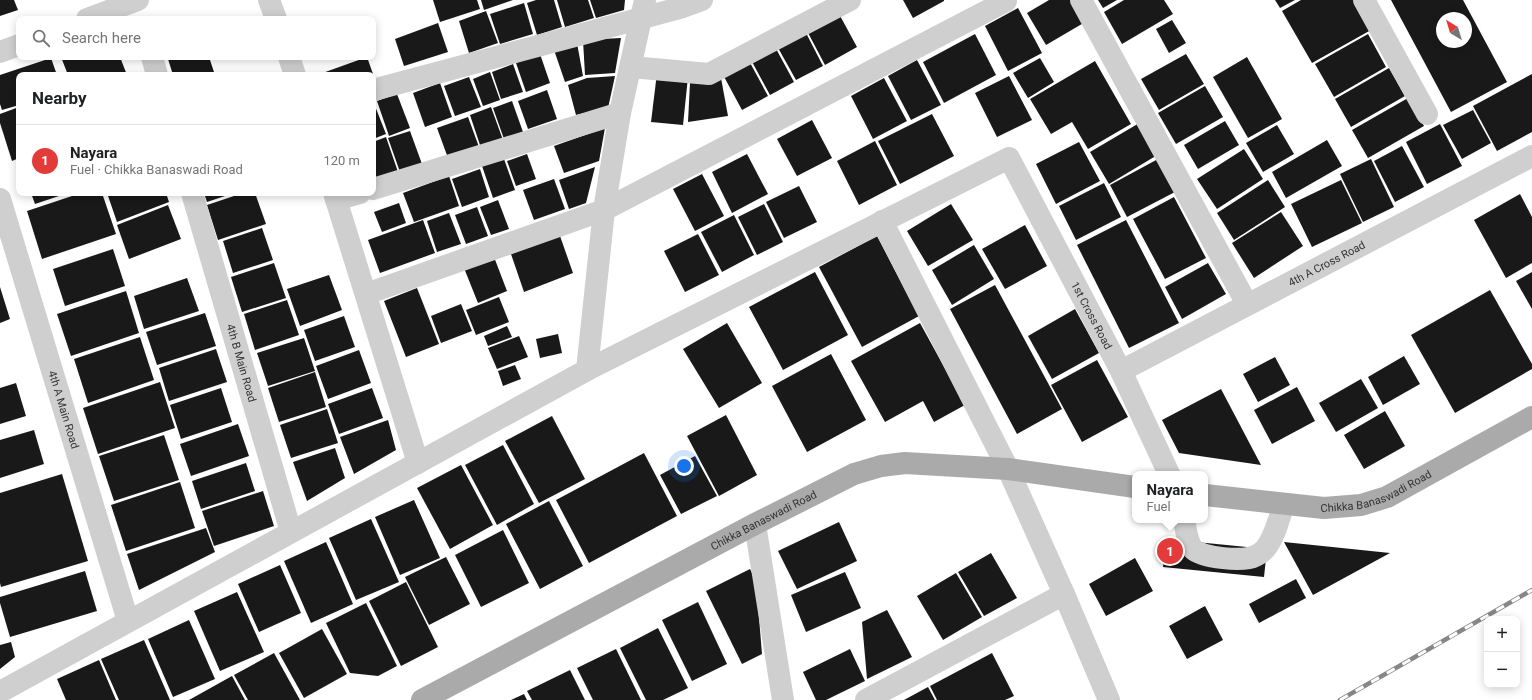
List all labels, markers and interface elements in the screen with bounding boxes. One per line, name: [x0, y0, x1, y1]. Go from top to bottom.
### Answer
north arrow: [1436, 12, 1472, 48]
search box: [16, 16, 376, 60]
icon: search: [30, 27, 52, 49]
text: Search here: [62, 29, 141, 47]
text: Nearby: [32, 88, 87, 108]
text: Nayara: [70, 144, 117, 162]
text: 1: [41, 153, 49, 168]
text: 120 m: [323, 153, 360, 168]
text: Fuel · Chikka Banaswadi Road: [70, 162, 243, 177]
street label: 4th A Cross Road: [1286, 238, 1367, 289]
street label: 1st Cross Road: [1069, 279, 1115, 351]
street label: 4th B Main Road: [224, 322, 259, 403]
street label: 4th A Main Road: [46, 369, 82, 450]
your location: [674, 456, 694, 476]
street label: Chikka Banaswadi Road: [1320, 467, 1434, 515]
popup: [1132, 471, 1208, 523]
text: Nayara: [1146, 481, 1194, 499]
street label: Chikka Banaswadi Road: [708, 487, 819, 553]
text: Fuel: [1146, 499, 1171, 514]
pin: 1: [1157, 536, 1183, 566]
map controls: [1484, 616, 1520, 688]
button: +: [1484, 616, 1520, 652]
button: −: [1484, 652, 1520, 688]

